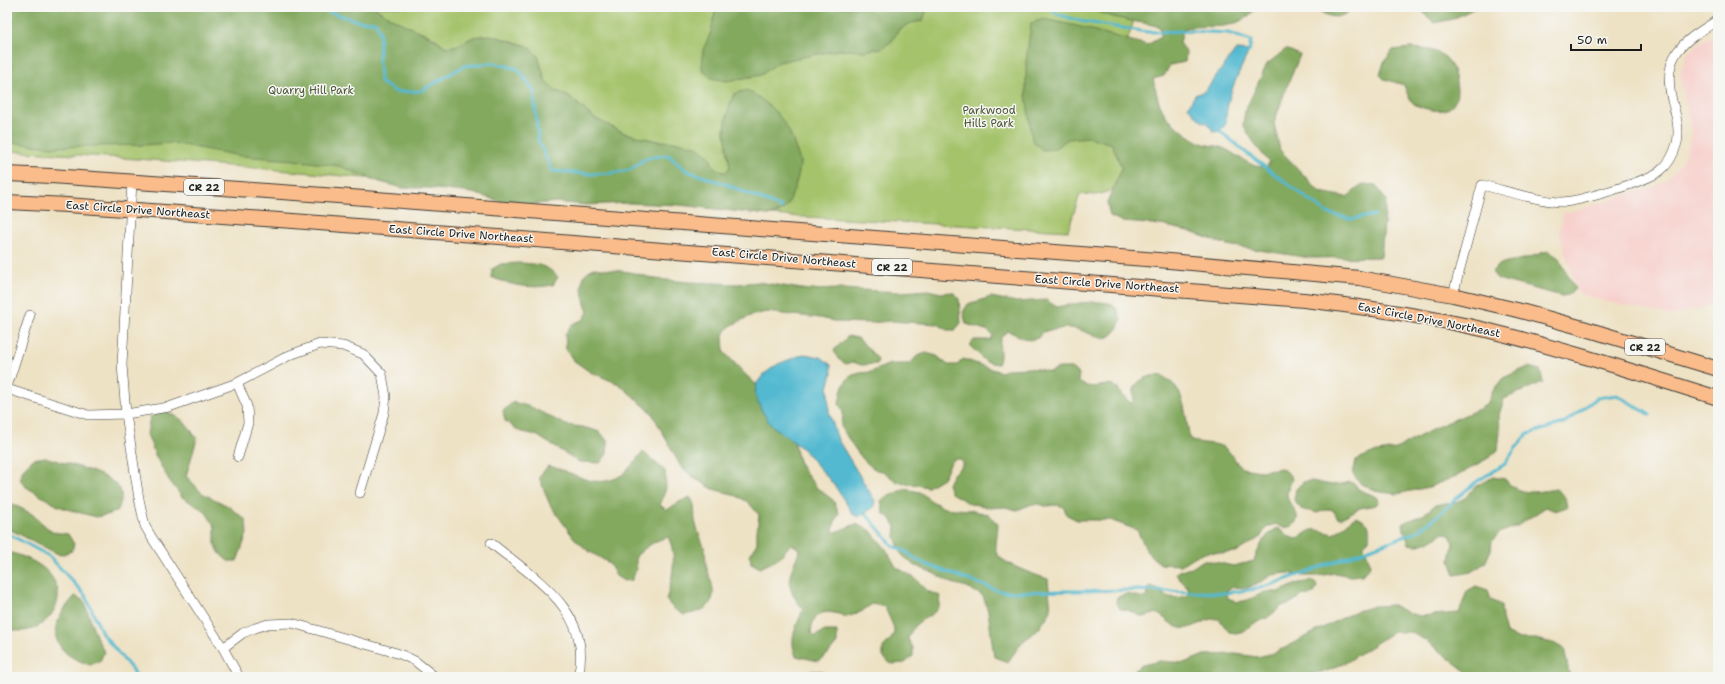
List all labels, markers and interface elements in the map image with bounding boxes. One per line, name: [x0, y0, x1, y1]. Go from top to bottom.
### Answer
scale bar: [1571, 26, 1641, 52]
text: 50 m: [1577, 32, 1607, 48]
park label: Quarry Hill Park: [268, 83, 354, 98]
park label: Parkwood Hills Park: [962, 103, 1016, 131]
road number: CR 22: [184, 179, 224, 195]
street label: East Circle Drive Northeast: [65, 197, 211, 223]
street label: East Circle Drive Northeast: [388, 221, 534, 247]
street label: East Circle Drive Northeast: [711, 244, 857, 272]
road number: CR 22: [872, 259, 912, 275]
street label: East Circle Drive Northeast: [1034, 271, 1180, 297]
street label: East Circle Drive Northeast: [1357, 299, 1502, 341]
road number: CR 22: [1625, 339, 1665, 355]

